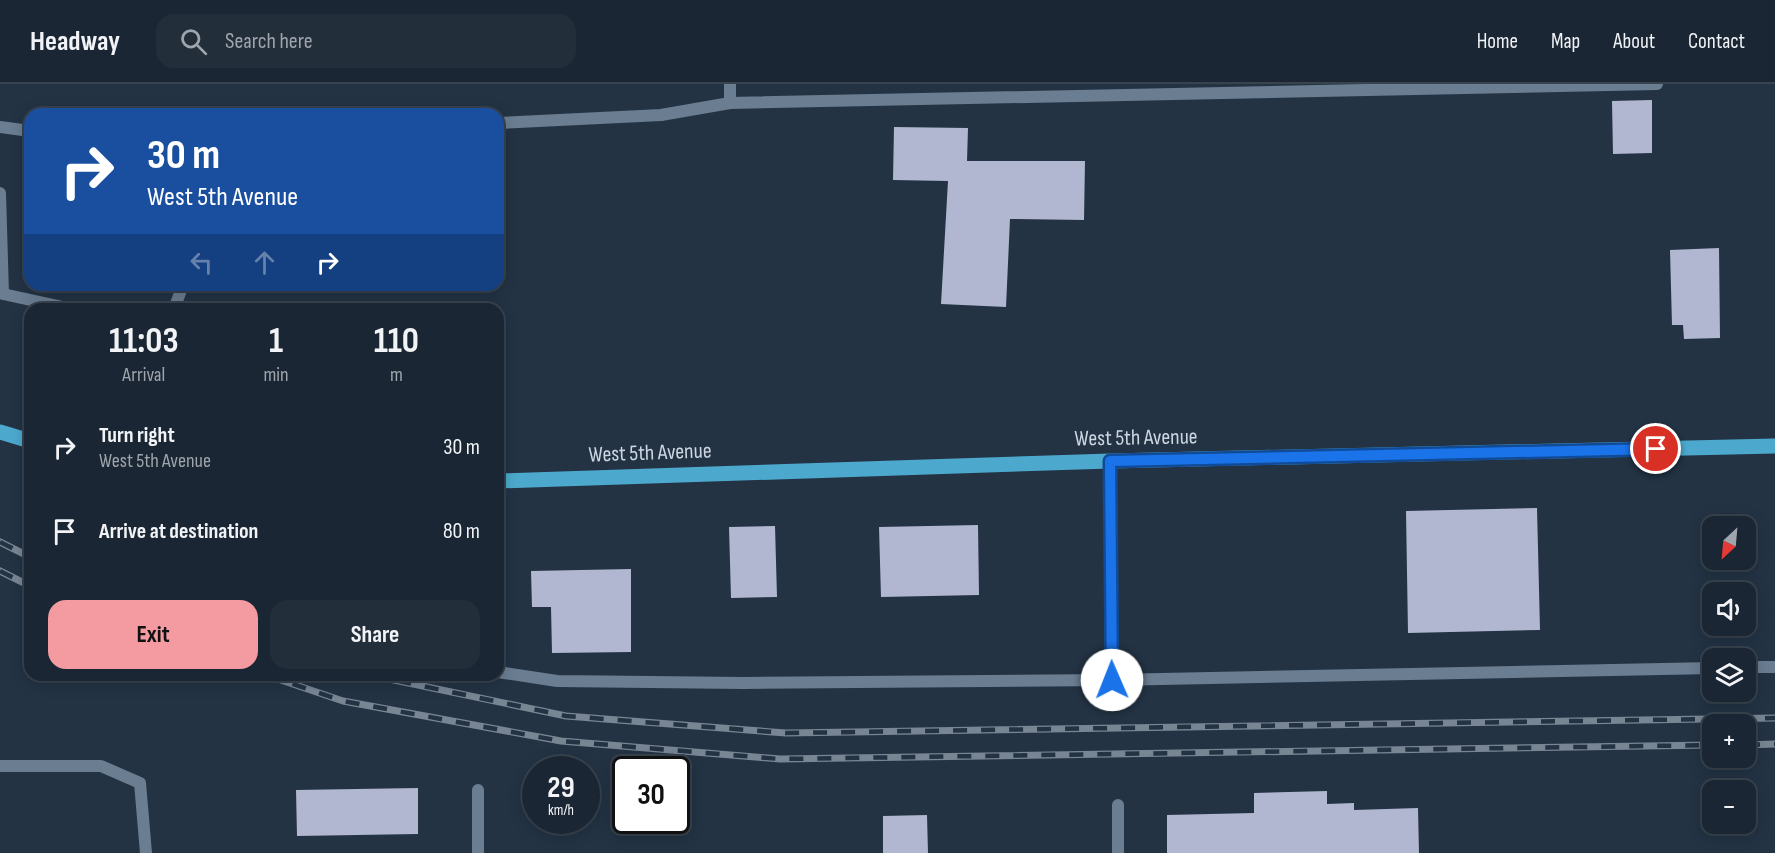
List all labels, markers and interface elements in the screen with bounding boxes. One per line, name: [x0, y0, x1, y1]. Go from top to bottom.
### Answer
search box: [156, 14, 576, 68]
text: Headway: [30, 25, 120, 58]
icon: search: [177, 25, 210, 58]
text: Search here: [225, 28, 312, 55]
text: Home: [1477, 29, 1518, 54]
text: Map: [1551, 29, 1580, 54]
text: About: [1613, 29, 1655, 54]
text: Contact: [1688, 29, 1745, 54]
text: 30 m: [147, 130, 220, 181]
icon: right: [48, 132, 126, 210]
text: West 5th Avenue: [147, 181, 298, 213]
icon: left: [185, 246, 218, 279]
icon: ahead: [248, 246, 281, 279]
icon: right: [311, 246, 344, 279]
text: 11:03: [109, 320, 179, 363]
text: 1: [269, 320, 283, 363]
text: 110: [374, 320, 419, 363]
text: Arrival: [122, 363, 165, 387]
text: min: [264, 363, 289, 387]
text: m: [390, 363, 403, 387]
text: Turn right: [99, 422, 175, 449]
street label: West 5th Avenue: [1074, 423, 1198, 453]
pin: [1630, 423, 1681, 474]
icon: right: [48, 431, 81, 464]
icon: arrive: [1639, 432, 1672, 465]
text: 30 m: [443, 434, 480, 461]
street label: West 5th Avenue: [588, 437, 712, 469]
text: West 5th Avenue: [99, 449, 211, 473]
icon: arrive: [48, 515, 81, 548]
north arrow: [1702, 516, 1756, 570]
map controls: [1702, 516, 1756, 834]
text: Arrive at destination: [99, 518, 258, 545]
text: 80 m: [443, 518, 480, 545]
button: sound: [1702, 582, 1756, 636]
button: Exit: [48, 600, 258, 669]
button: Share: [270, 600, 480, 669]
position arrow: [1080, 648, 1144, 712]
button: layers: [1702, 648, 1756, 702]
button: +: [1702, 714, 1756, 768]
speed limit sign: 30: [612, 756, 690, 834]
text: 29: [547, 770, 575, 806]
button: −: [1702, 780, 1756, 834]
text: km/h: [548, 801, 574, 820]

